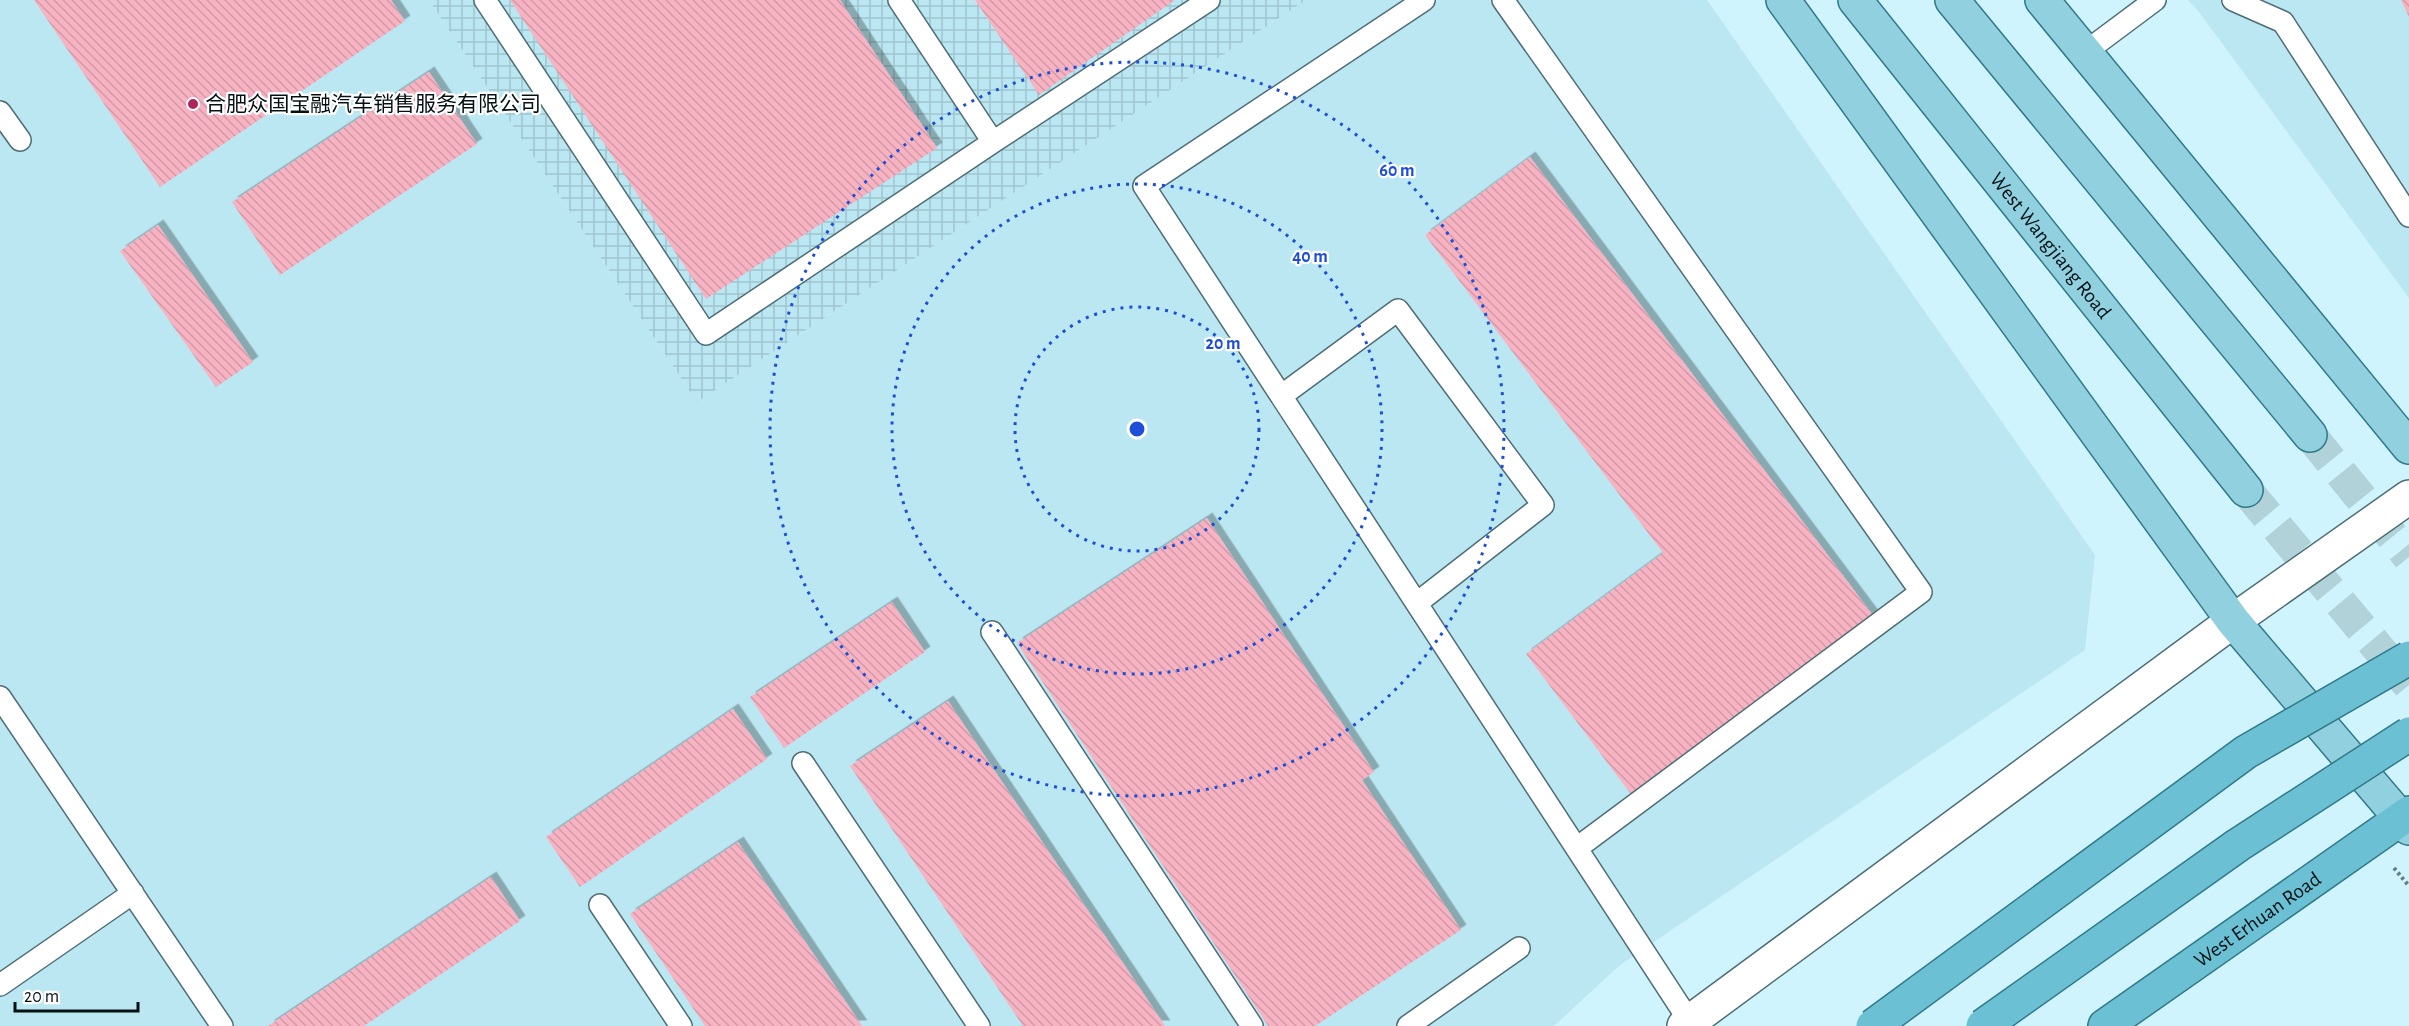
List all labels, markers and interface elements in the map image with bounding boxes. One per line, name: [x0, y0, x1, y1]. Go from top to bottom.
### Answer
place label: 合肥众国宝融汽车销售服务有限公司: [205, 93, 541, 115]
marker: 合肥众国宝融汽车销售服务有限公司: [186, 97, 200, 111]
text: 60 m: [1379, 162, 1415, 180]
street label: West Wangjiang Road: [1986, 168, 2115, 323]
text: 40 m: [1292, 248, 1328, 266]
text: 20 m: [1205, 335, 1241, 353]
centre of rings: [1127, 419, 1147, 439]
street label: West Erhuan Road: [2190, 868, 2325, 971]
scale bar: [15, 975, 138, 1013]
text: 20 m: [24, 988, 59, 1006]

